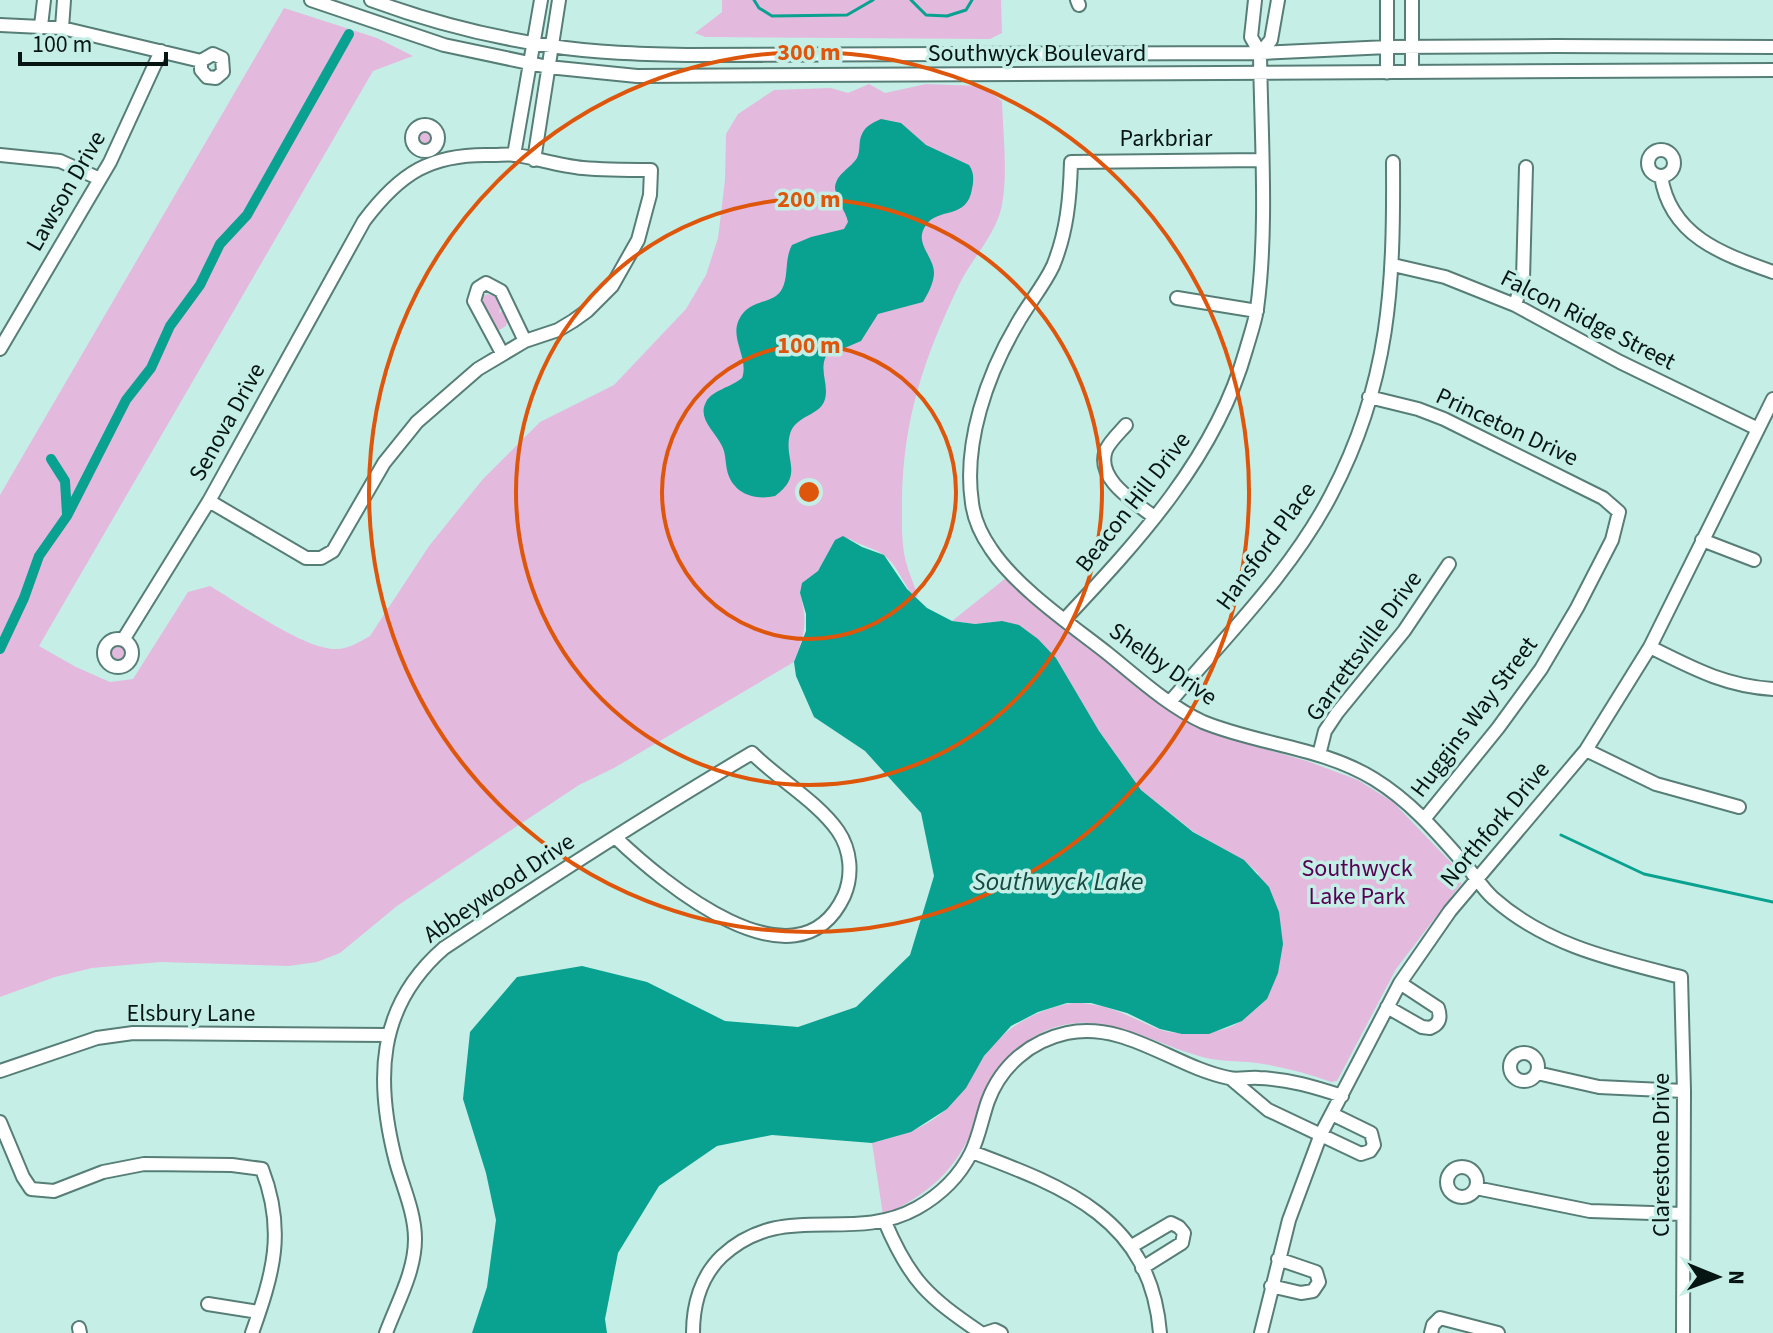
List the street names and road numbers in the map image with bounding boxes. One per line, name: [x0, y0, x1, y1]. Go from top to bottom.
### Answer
street label: Southwyck Boulevard: [928, 36, 1146, 71]
street label: Parkbriar: [1120, 121, 1213, 156]
street label: Lawson Drive: [17, 124, 115, 258]
street label: Falcon Ridge Street: [1494, 261, 1682, 379]
street label: Senova Drive: [180, 356, 274, 488]
street label: Princeton Drive: [1430, 379, 1584, 475]
street label: Beacon Hill Drive: [1067, 424, 1199, 580]
street label: Hansford Place: [1207, 475, 1325, 617]
street label: Garrettsville Drive: [1297, 563, 1431, 729]
street label: Shelby Drive: [1102, 614, 1224, 714]
street label: Huggins Way Street: [1402, 629, 1546, 805]
street label: Northfork Drive: [1432, 753, 1558, 895]
street label: Abbeywood Drive: [416, 824, 582, 952]
street label: Elsbury Lane: [127, 996, 255, 1031]
street label: Clarestone Drive: [1644, 1073, 1679, 1237]

